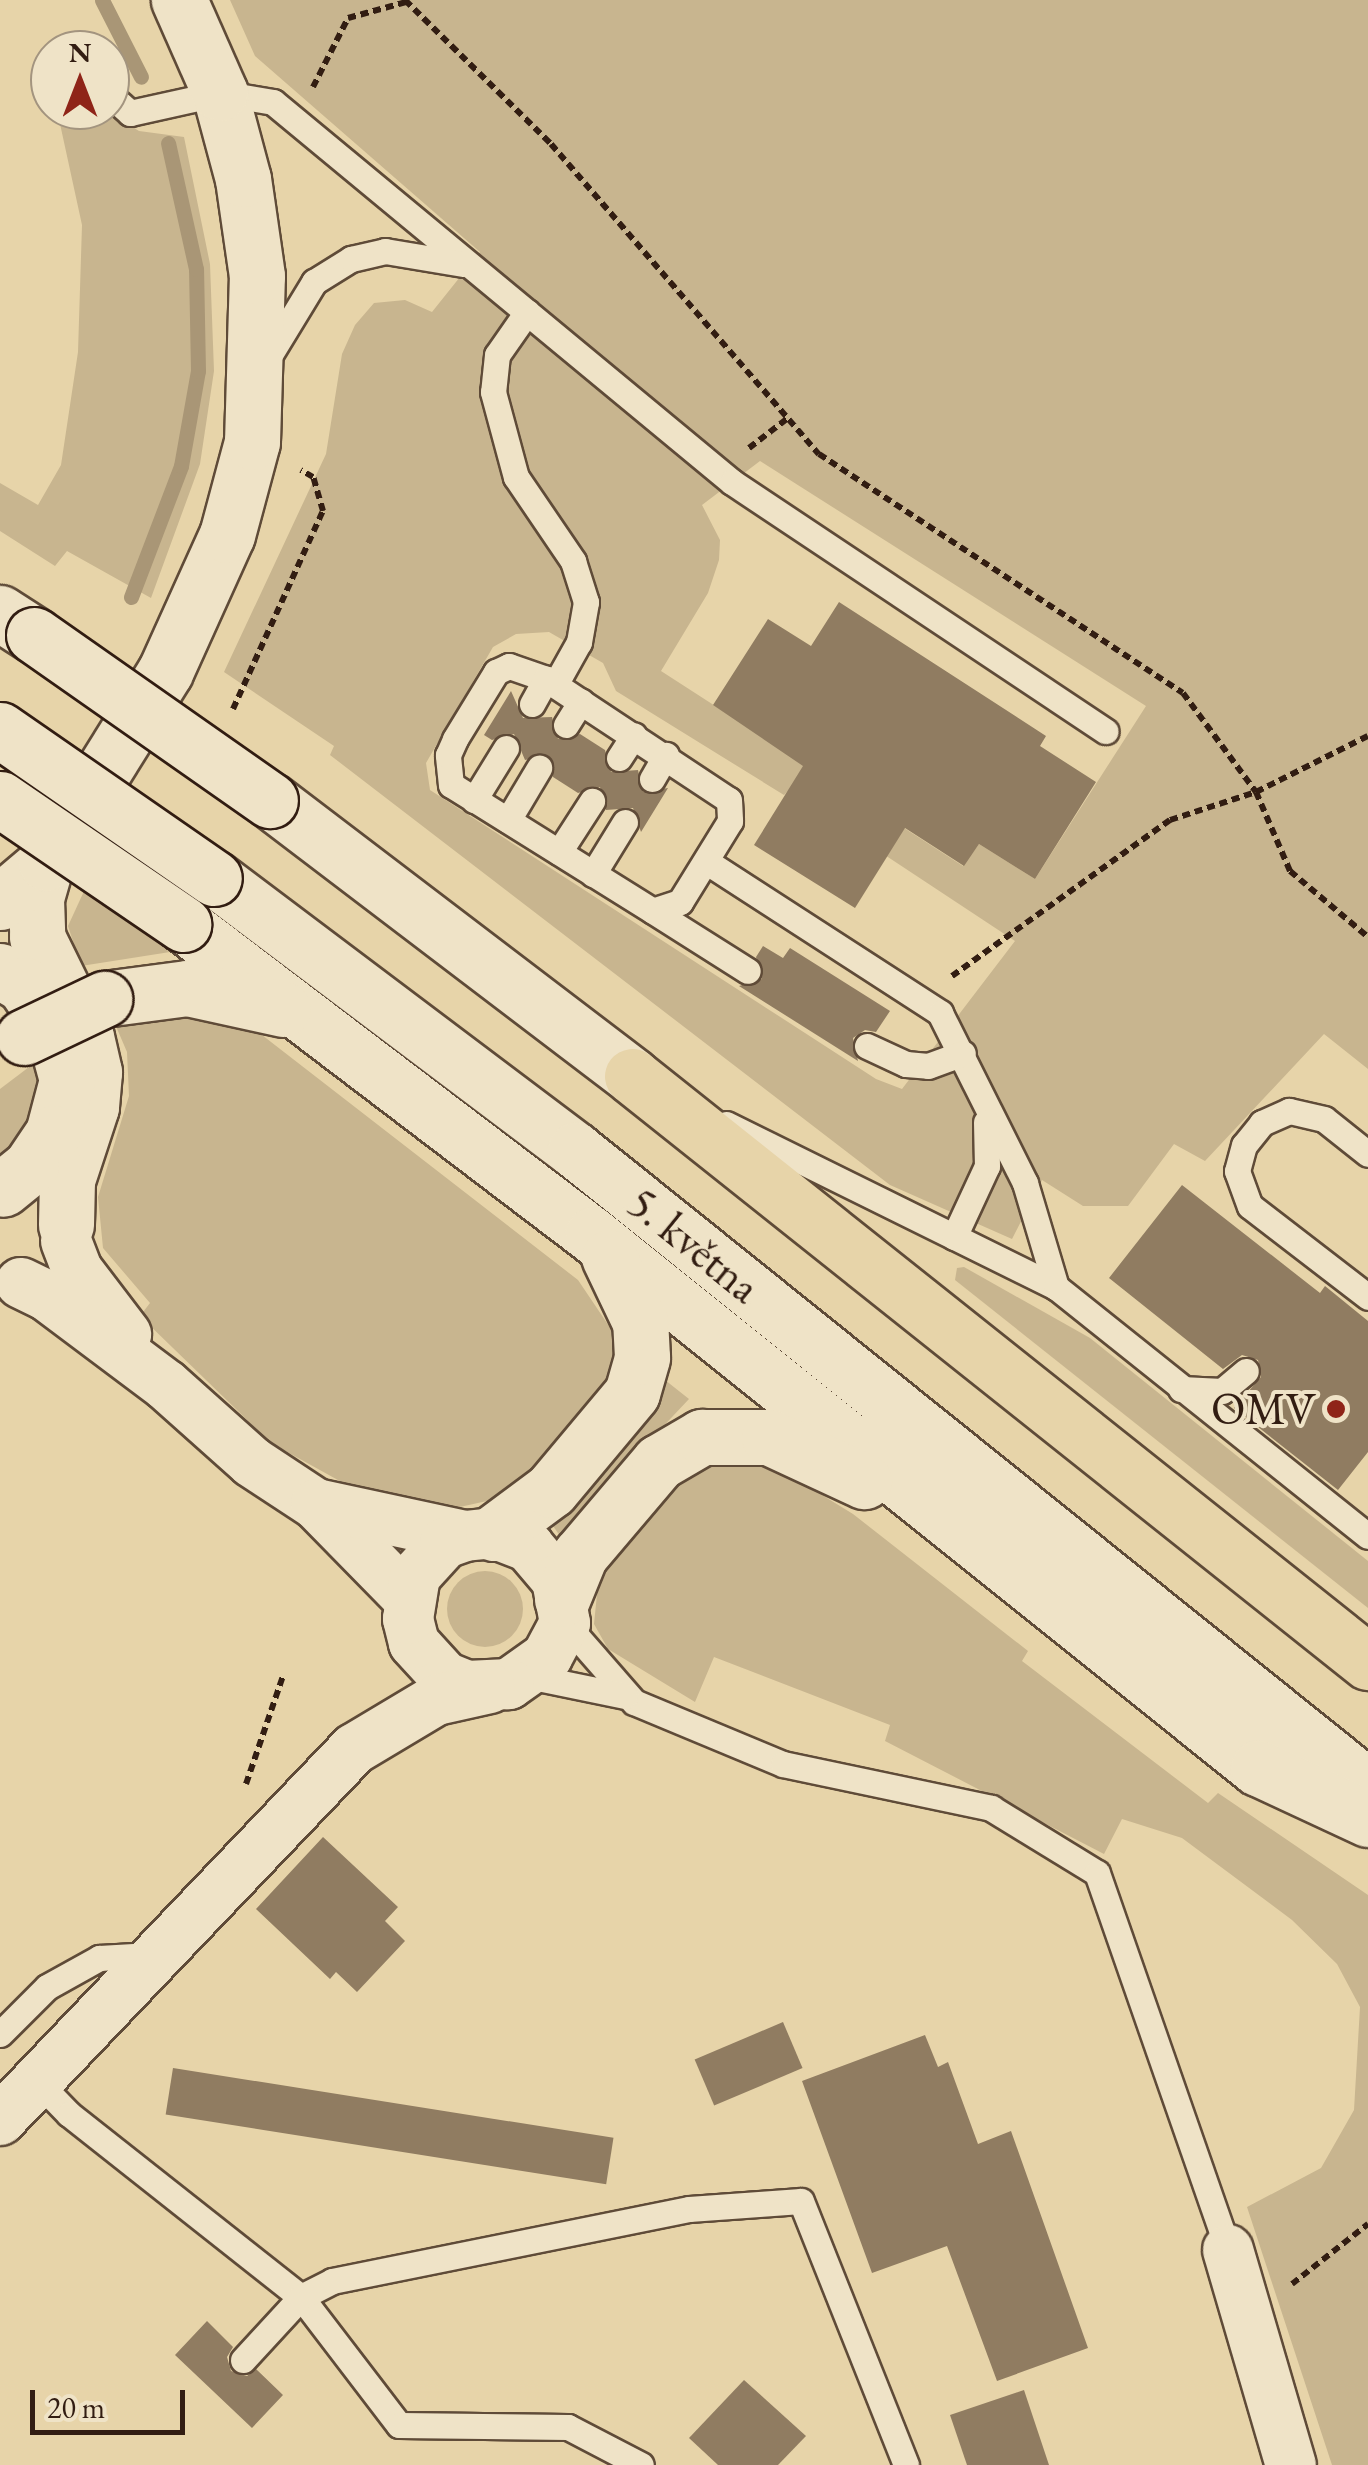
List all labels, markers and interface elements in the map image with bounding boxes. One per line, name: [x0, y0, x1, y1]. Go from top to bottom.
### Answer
north arrow: [30, 30, 130, 130]
text: N: [69, 34, 91, 70]
street label: 5. května: [617, 1176, 771, 1314]
place label: OMV: [1211, 1382, 1316, 1436]
marker: OMV: [1325, 1398, 1347, 1420]
scale bar: [35, 2370, 190, 2432]
text: 20 m: [47, 2388, 105, 2427]

